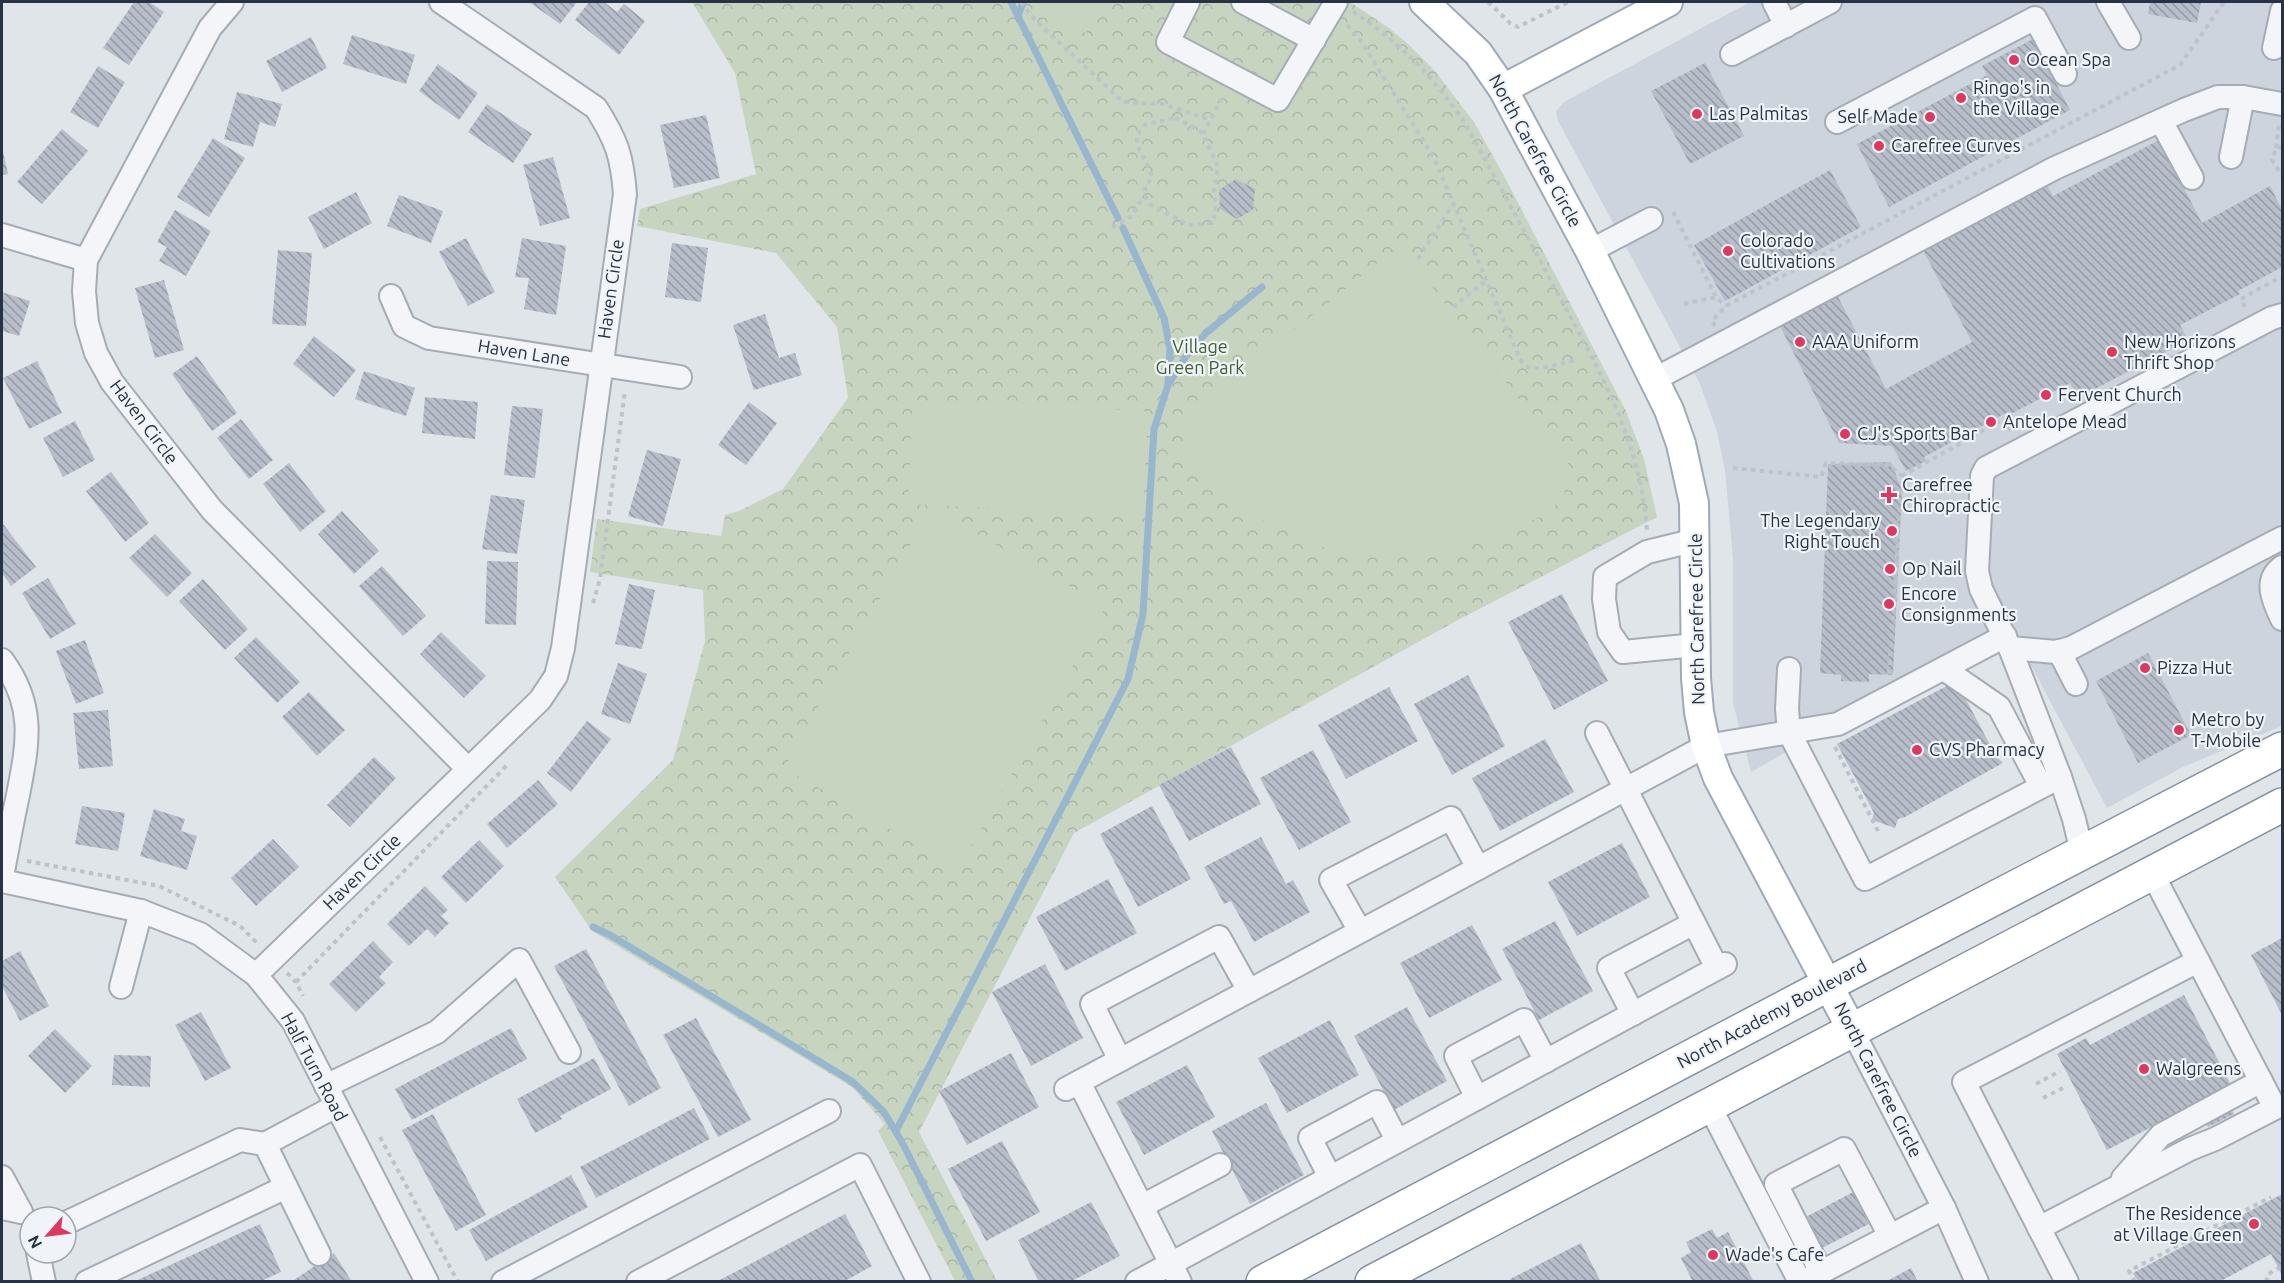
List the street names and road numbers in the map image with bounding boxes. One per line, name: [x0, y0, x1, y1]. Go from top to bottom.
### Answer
street label: North Carefree Circle: [1486, 71, 1586, 230]
street label: Haven Circle: [593, 238, 627, 340]
street label: Haven Lane: [476, 335, 572, 369]
street label: Haven Circle: [107, 375, 183, 467]
street label: North Carefree Circle: [1685, 533, 1707, 705]
street label: Haven Circle: [318, 829, 404, 913]
street label: North Academy Boulevard: [1673, 955, 1870, 1072]
street label: North Carefree Circle: [1831, 999, 1927, 1161]
street label: Half Turn Road: [278, 1009, 352, 1124]

